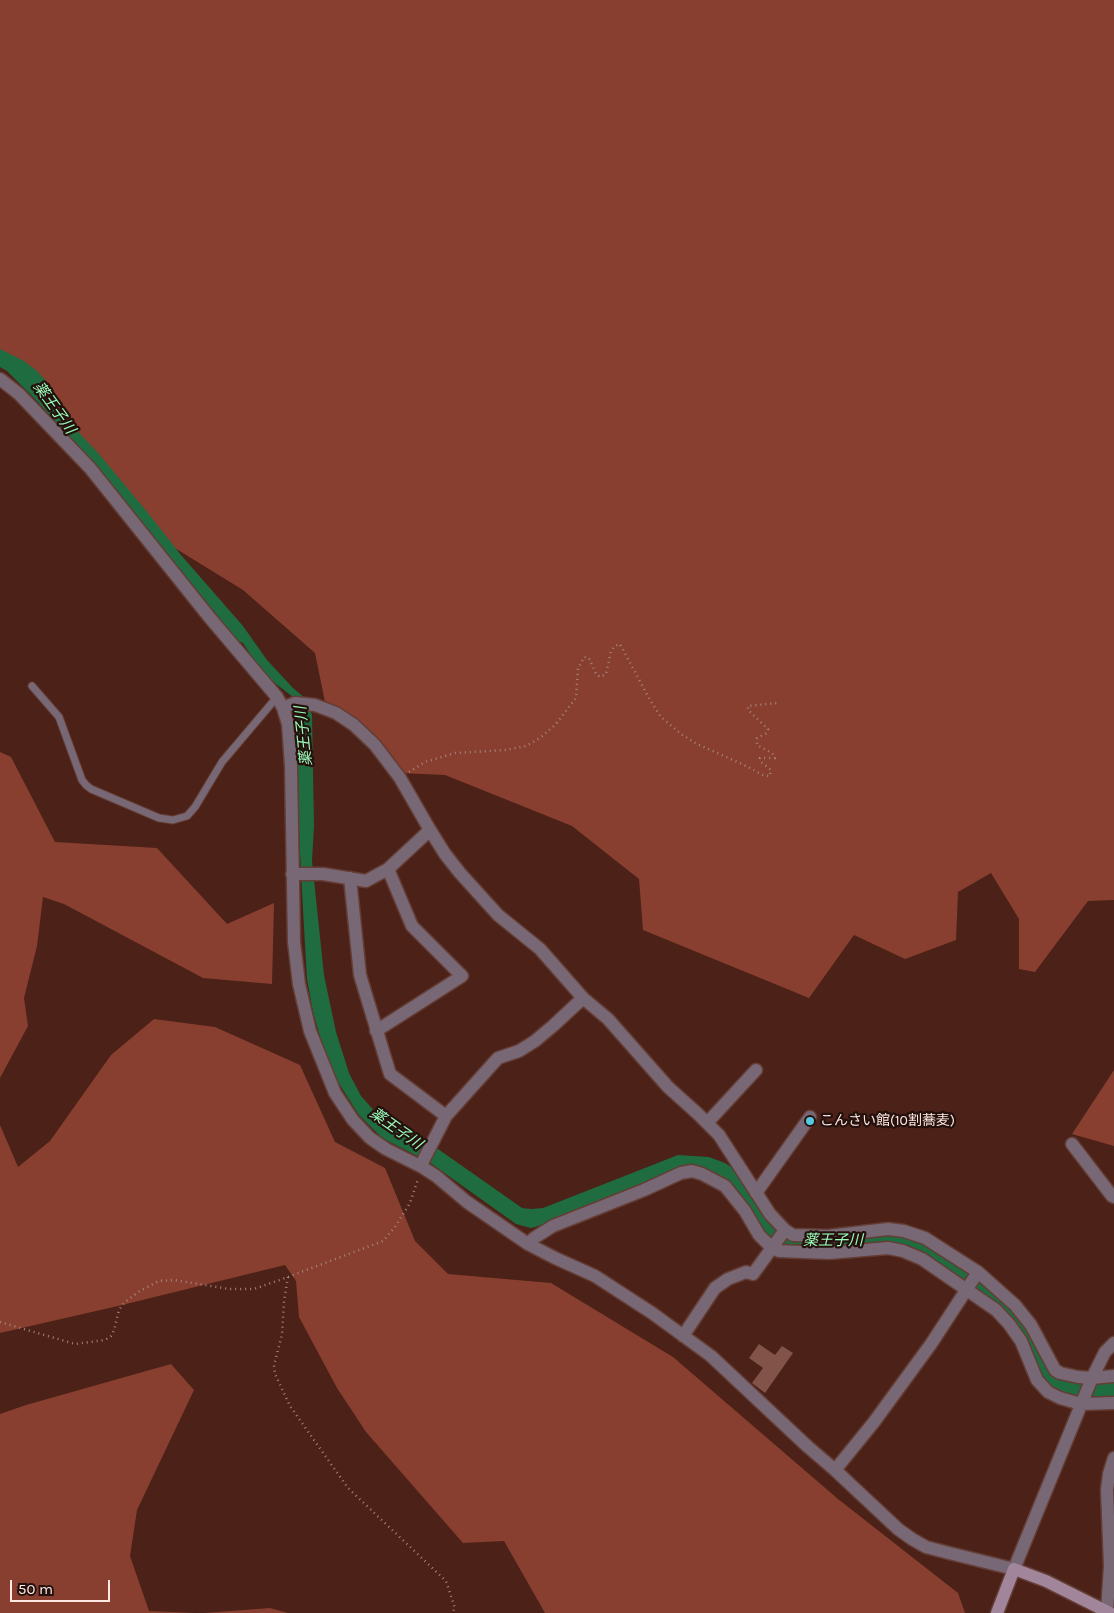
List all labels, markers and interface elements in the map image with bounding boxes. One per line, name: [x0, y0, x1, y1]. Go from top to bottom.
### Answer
water label: 薬王子川: [29, 378, 79, 438]
water label: 薬王子川: [292, 705, 316, 767]
water label: 薬王子川: [366, 1104, 426, 1154]
place label: こんさい館(10割蕎麦): [820, 1113, 955, 1129]
marker: こんさい館(10割蕎麦): [804, 1115, 816, 1127]
water label: 薬王子川: [803, 1232, 863, 1250]
scale bar: [12, 1570, 112, 1602]
text: 50 m: [18, 1580, 53, 1598]

